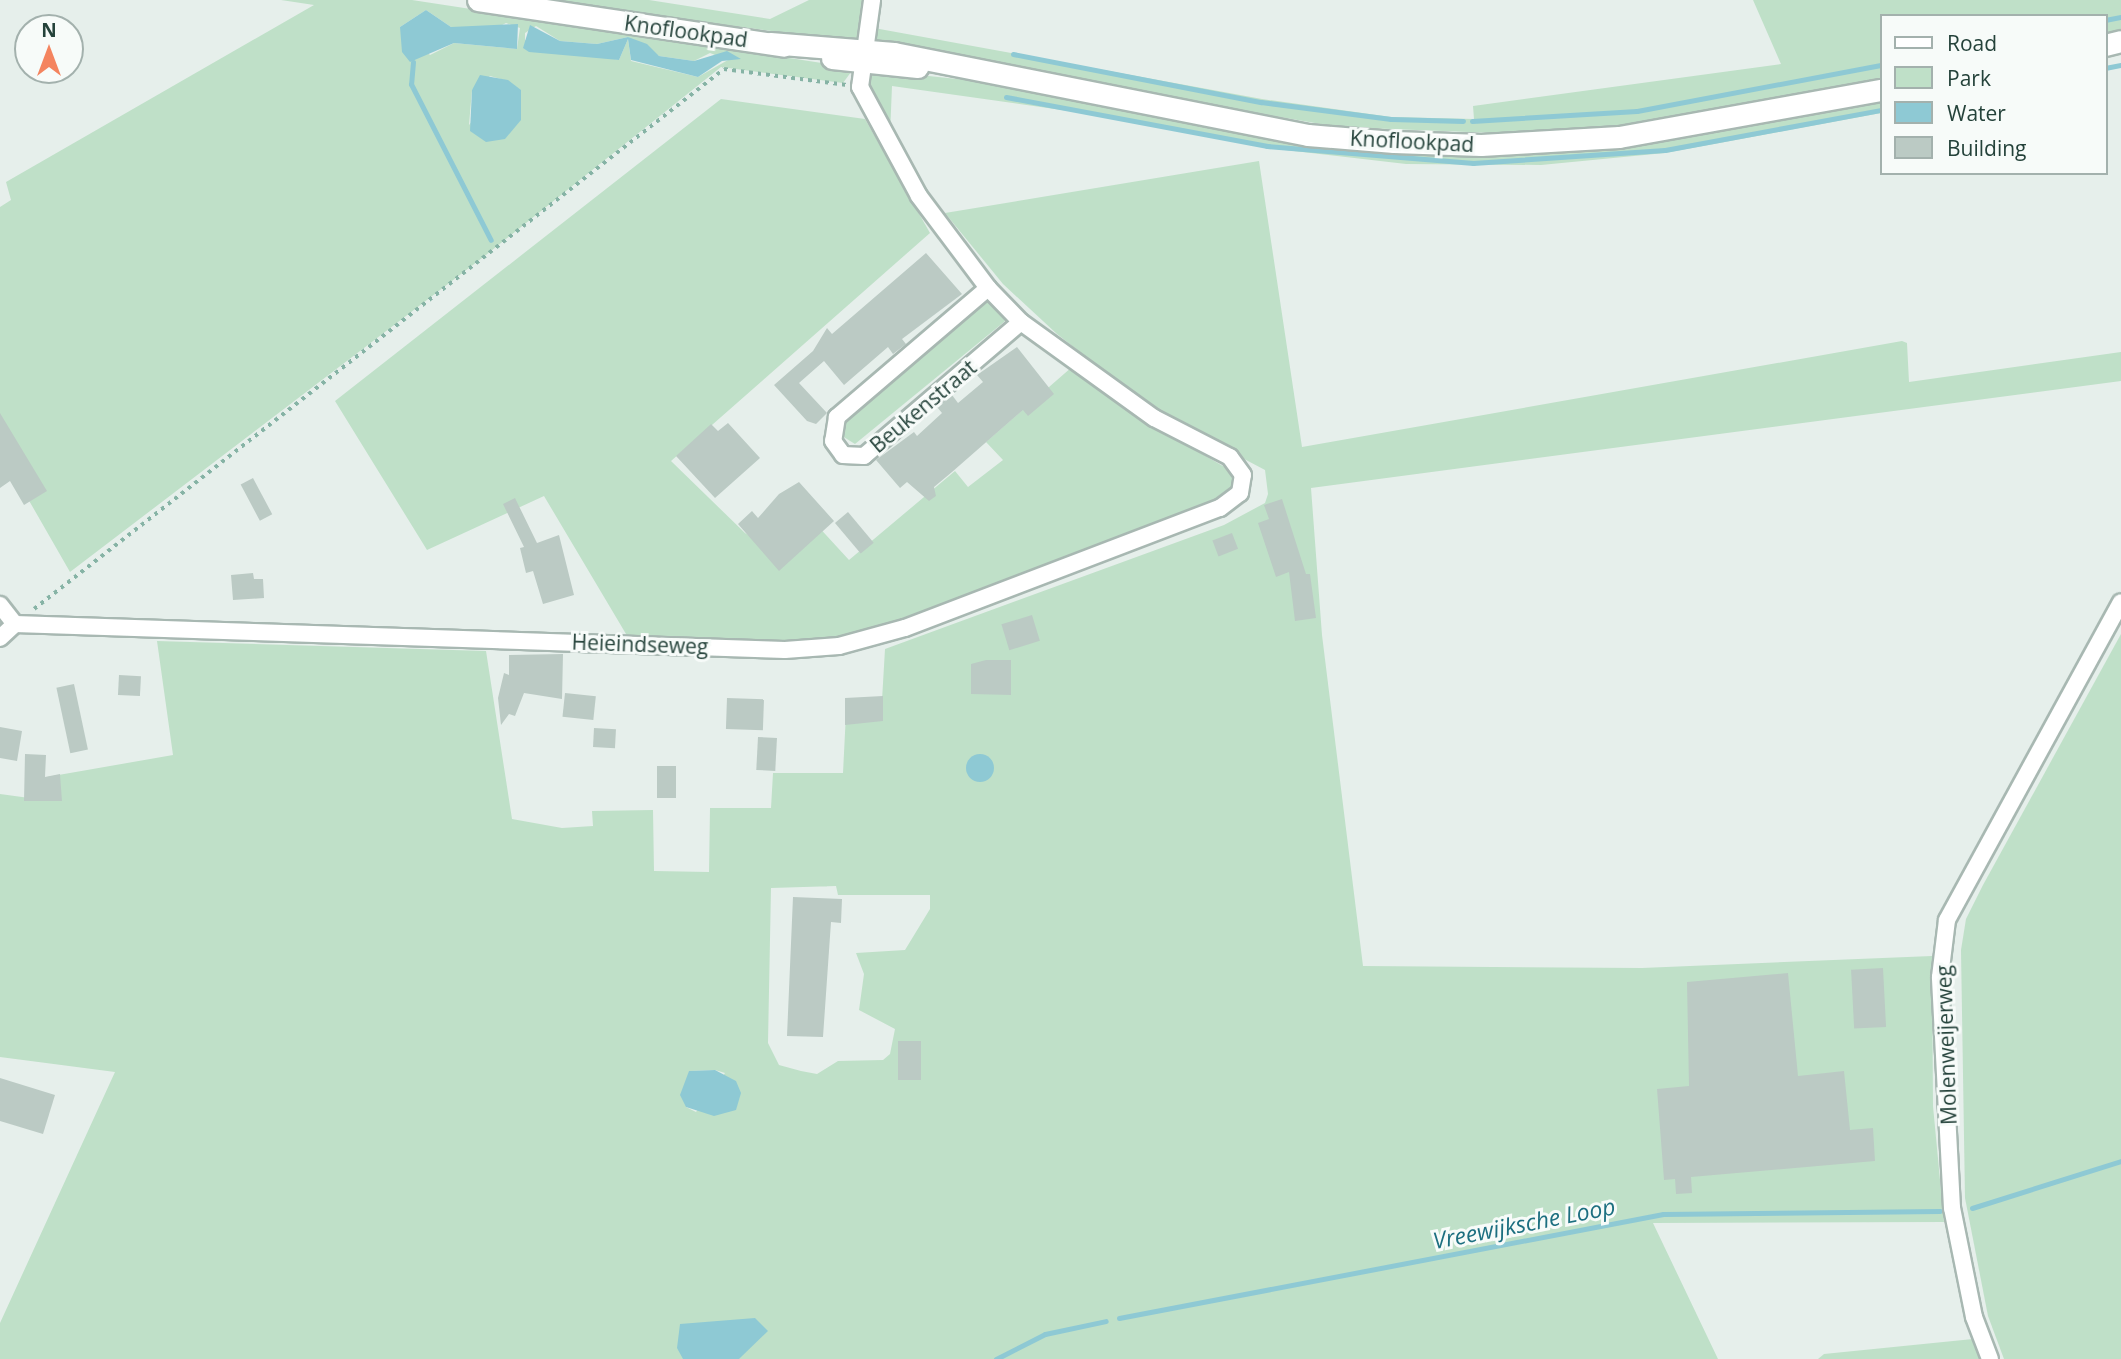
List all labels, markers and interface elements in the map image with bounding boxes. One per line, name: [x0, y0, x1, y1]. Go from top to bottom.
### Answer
street label: Knoflookpad: [623, 10, 749, 52]
north arrow: [14, 14, 84, 84]
legend: [1880, 14, 2107, 175]
text: N: [41, 17, 57, 43]
text: Road: [1947, 29, 1997, 57]
text: Park: [1947, 64, 1991, 92]
text: Water: [1947, 99, 2006, 127]
street label: Knoflookpad: [1349, 125, 1475, 157]
text: Building: [1947, 134, 2026, 162]
street label: Beukenstraat: [865, 354, 981, 458]
street label: Heieindseweg: [571, 629, 709, 659]
street label: Molenweijerweg: [1931, 965, 1961, 1125]
water label: Vreewijksche Loop: [1430, 1192, 1618, 1254]

